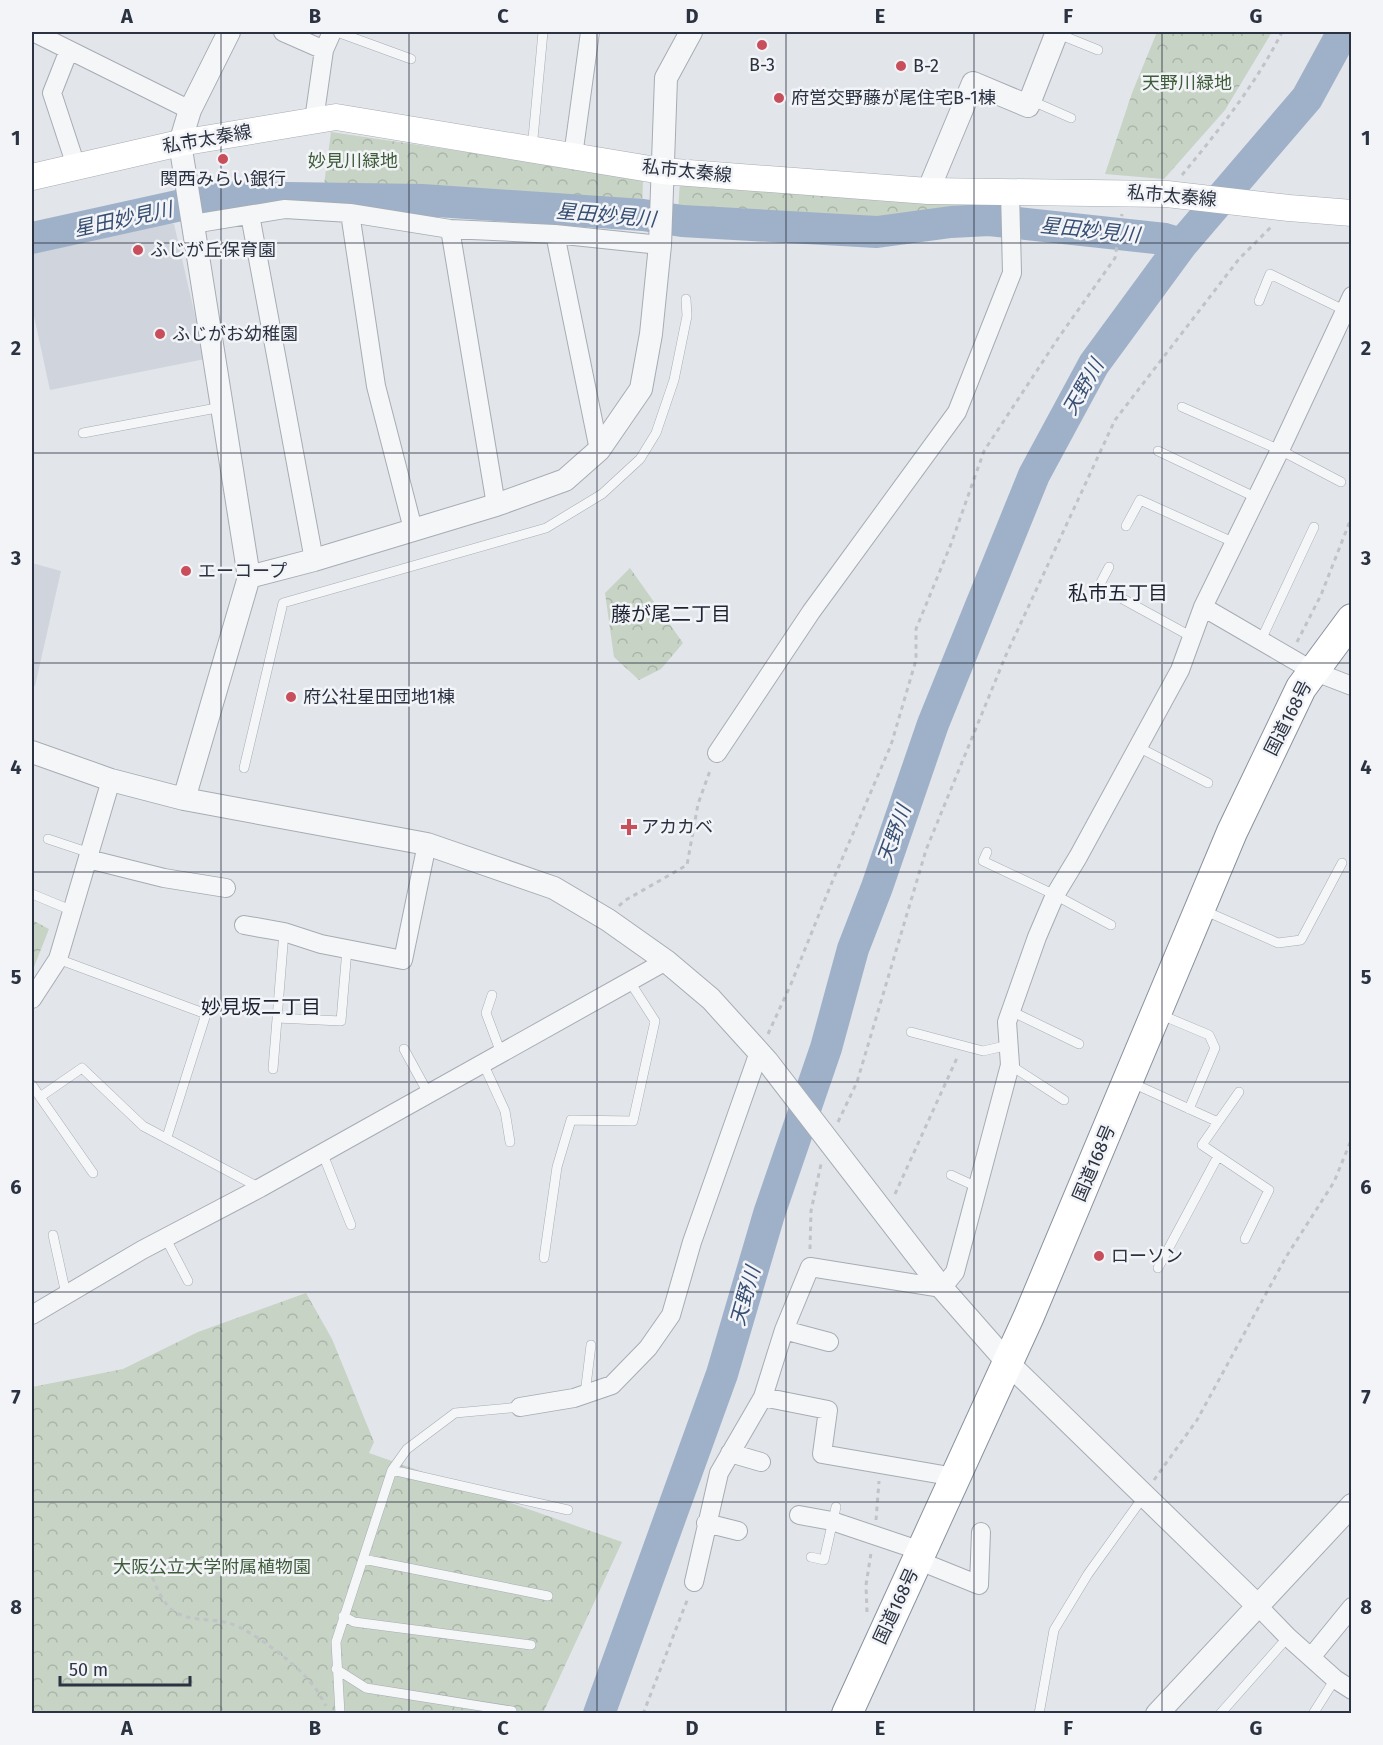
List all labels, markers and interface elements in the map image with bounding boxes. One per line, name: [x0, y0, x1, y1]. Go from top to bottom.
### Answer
text: A: [120, 4, 134, 28]
text: B: [309, 4, 321, 28]
text: C: [497, 4, 509, 28]
text: D: [685, 4, 699, 28]
text: E: [875, 4, 885, 28]
text: F: [1063, 4, 1073, 28]
text: G: [1250, 4, 1262, 28]
marker: B-3: [755, 38, 769, 52]
place label: B-3: [749, 54, 775, 76]
place label: B-2: [913, 55, 939, 77]
marker: B-2: [894, 59, 908, 73]
park label: 天野川緑地: [1142, 72, 1232, 94]
place label: 府営交野藤が尾住宅B-1棟: [791, 87, 996, 109]
marker: 府営交野藤が尾住宅B-1棟: [772, 91, 786, 105]
street label: 私市太秦線: [161, 120, 253, 158]
text: 1: [11, 126, 21, 150]
text: 1: [1361, 126, 1371, 150]
park label: 妙見川緑地: [308, 150, 398, 172]
marker: 関西みらい銀行: [216, 152, 230, 166]
street label: 私市太秦線: [641, 155, 733, 187]
place label: 関西みらい銀行: [160, 168, 286, 190]
street label: 私市太秦線: [1126, 181, 1218, 211]
water label: 星田妙見川: [72, 196, 176, 241]
water label: 星田妙見川: [555, 199, 659, 231]
water label: 星田妙見川: [1039, 213, 1143, 247]
place label: ふじが丘保育園: [150, 239, 276, 261]
marker: ふじが丘保育園: [131, 243, 145, 257]
place label: ふじがお幼稚園: [172, 323, 298, 345]
marker: ふじがお幼稚園: [153, 327, 167, 341]
text: 2: [11, 336, 21, 360]
text: 2: [1361, 336, 1371, 360]
water label: 天野川: [1058, 353, 1109, 419]
text: 3: [10, 546, 21, 570]
text: 3: [1360, 546, 1371, 570]
place label: エーコープ: [198, 560, 287, 582]
marker: エーコープ: [179, 564, 193, 578]
district label: 私市五丁目: [1068, 581, 1168, 605]
district label: 藤が尾二丁目: [611, 602, 731, 626]
street label: 国道168号: [1260, 677, 1316, 759]
place label: 府公社星田団地1棟: [303, 686, 455, 708]
marker: 府公社星田団地1棟: [284, 690, 298, 704]
text: 4: [10, 755, 22, 779]
text: 4: [1360, 755, 1372, 779]
water label: 天野川: [872, 800, 916, 866]
place label: アカカベ: [641, 816, 713, 838]
marker: アカカベ: [622, 820, 636, 834]
text: 5: [11, 965, 22, 989]
text: 5: [1361, 965, 1372, 989]
district label: 妙見坂二丁目: [201, 995, 321, 1019]
street label: 国道168号: [1068, 1121, 1120, 1205]
text: 6: [10, 1175, 22, 1199]
text: 6: [1360, 1175, 1372, 1199]
place label: ローソン: [1111, 1245, 1183, 1267]
marker: ローソン: [1092, 1249, 1106, 1263]
water label: 天野川: [725, 1262, 765, 1328]
text: 7: [11, 1385, 21, 1409]
text: 7: [1361, 1385, 1371, 1409]
park label: 大阪公立大学附属植物園: [113, 1556, 311, 1578]
street label: 国道168号: [869, 1565, 923, 1647]
text: 8: [10, 1595, 22, 1619]
text: 8: [1360, 1595, 1372, 1619]
scale bar: [60, 1649, 190, 1687]
text: 50 m: [69, 1659, 108, 1681]
text: A: [120, 1716, 134, 1740]
text: B: [309, 1716, 321, 1740]
text: C: [497, 1716, 509, 1740]
text: D: [685, 1716, 699, 1740]
text: E: [875, 1716, 885, 1740]
text: F: [1063, 1716, 1073, 1740]
text: G: [1250, 1716, 1262, 1740]

